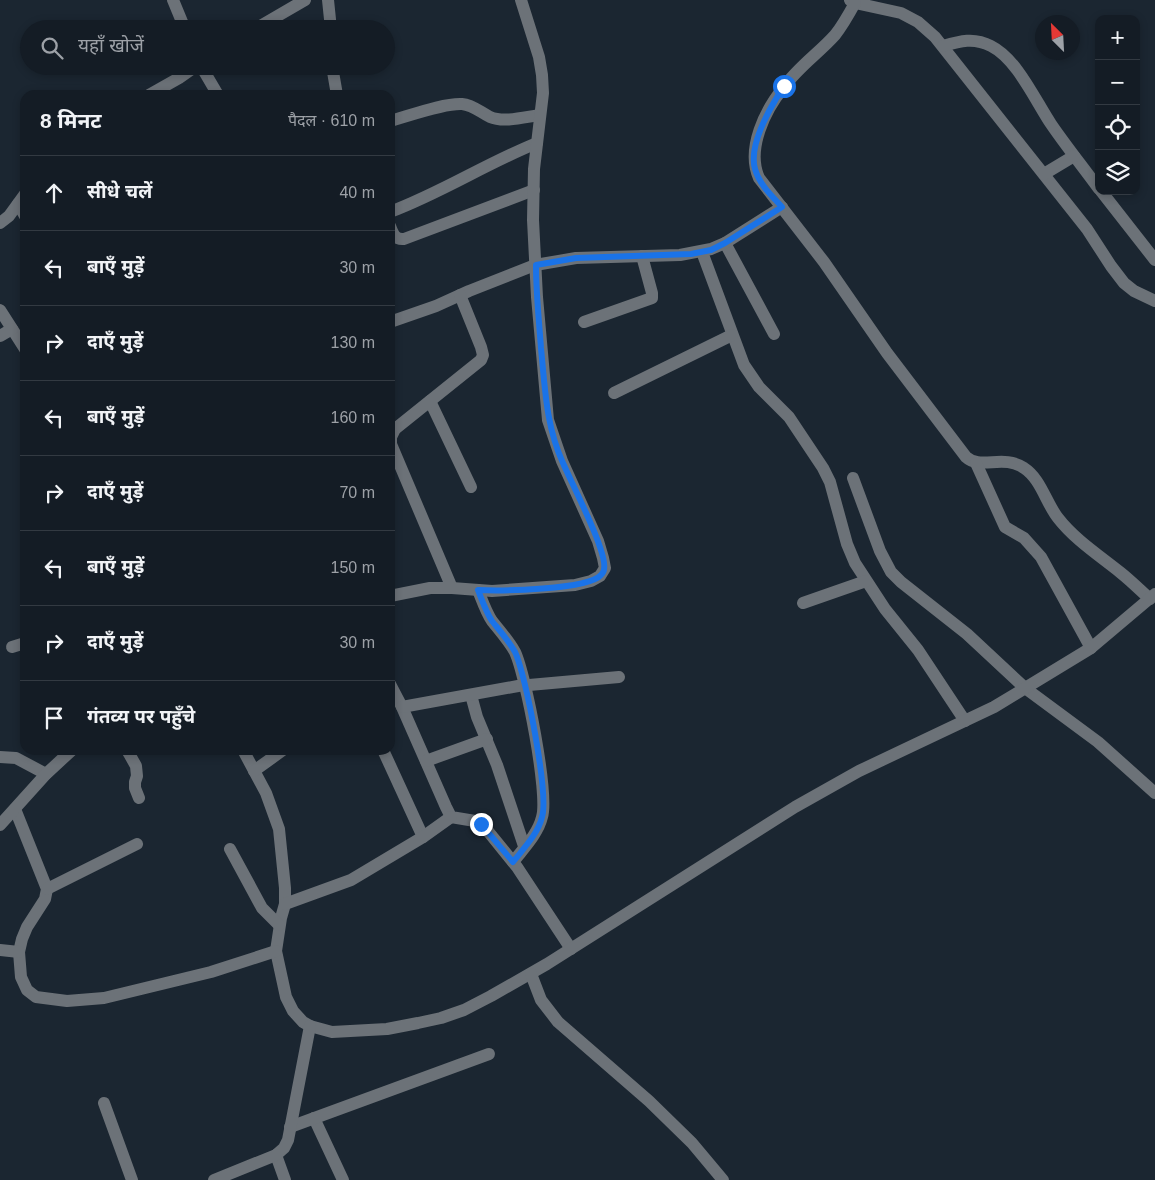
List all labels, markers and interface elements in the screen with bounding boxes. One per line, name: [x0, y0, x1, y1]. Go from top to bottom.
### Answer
north arrow: [1035, 15, 1080, 60]
map controls: [1095, 15, 1140, 195]
button: +: [1095, 15, 1140, 60]
search box: [20, 20, 395, 75]
icon: search: [38, 34, 66, 62]
text: यहाँ खोजें: [78, 35, 144, 56]
button: −: [1095, 60, 1140, 105]
route start: [773, 75, 796, 98]
button: locate: [1095, 105, 1140, 150]
text: 8 मिनट: [40, 109, 102, 132]
text: पैदल · 610 m: [288, 112, 375, 129]
button: layers: [1095, 150, 1140, 195]
icon: ahead: [40, 179, 68, 207]
text: सीधे चलें: [87, 181, 152, 202]
text: 40 m: [339, 184, 375, 201]
icon: left: [40, 254, 68, 282]
text: बाएँ मुड़ें: [87, 256, 144, 277]
text: 30 m: [339, 259, 375, 276]
icon: right: [40, 329, 68, 357]
text: दाएँ मुड़ें: [87, 331, 143, 352]
text: 130 m: [331, 334, 375, 351]
icon: left: [40, 404, 68, 432]
text: बाएँ मुड़ें: [87, 406, 144, 427]
text: 160 m: [331, 409, 375, 426]
icon: right: [40, 479, 68, 507]
text: दाएँ मुड़ें: [87, 481, 143, 502]
text: 70 m: [339, 484, 375, 501]
icon: left: [40, 554, 68, 582]
text: बाएँ मुड़ें: [87, 556, 144, 577]
text: 150 m: [331, 559, 375, 576]
icon: right: [40, 629, 68, 657]
text: दाएँ मुड़ें: [87, 631, 143, 652]
text: 30 m: [339, 634, 375, 651]
icon: arrive: [40, 704, 68, 732]
text: गंतव्य पर पहुँचे: [87, 706, 195, 727]
route end: [470, 813, 493, 836]

